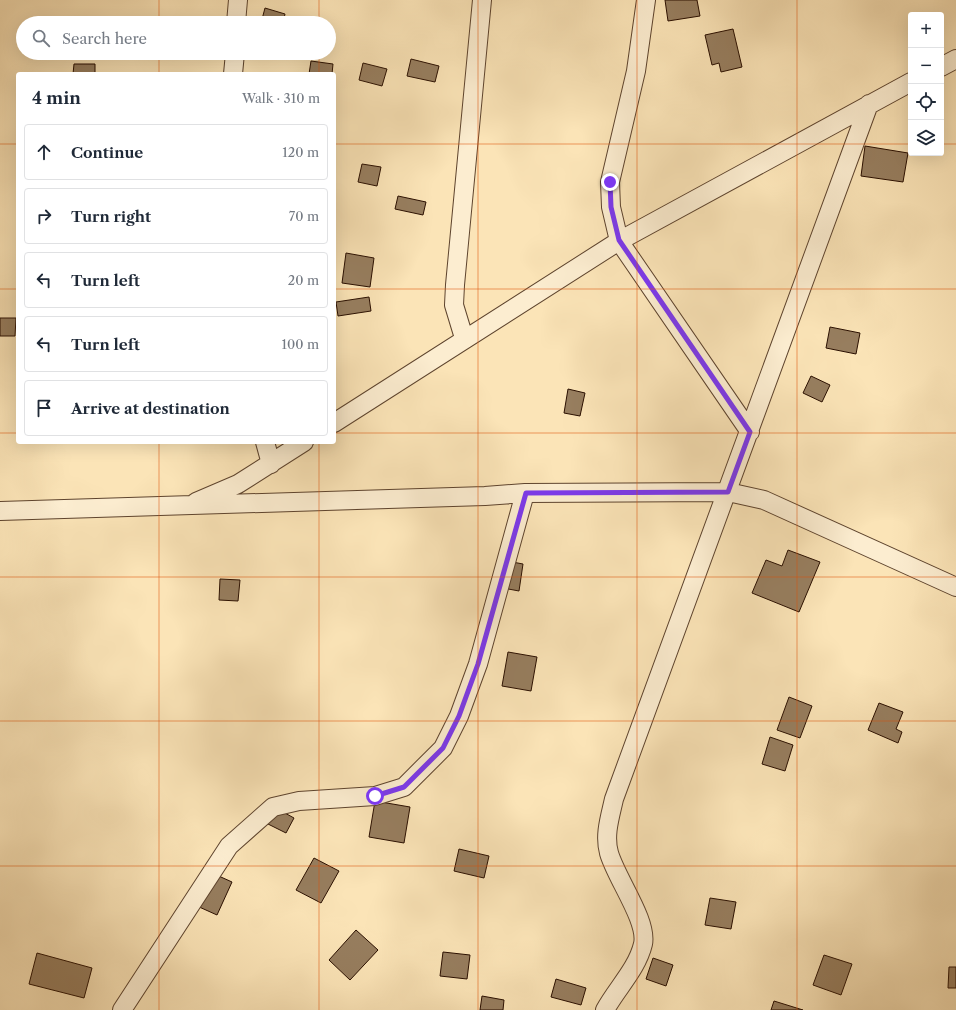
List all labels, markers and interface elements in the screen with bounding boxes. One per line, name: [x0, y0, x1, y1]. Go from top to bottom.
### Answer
map controls: [908, 12, 944, 156]
button: +: [908, 12, 944, 48]
search box: [16, 16, 336, 60]
icon: search: [30, 27, 52, 49]
text: Search here: [62, 29, 147, 48]
button: −: [908, 48, 944, 84]
button: locate: [908, 84, 944, 120]
text: 4 min: [32, 88, 81, 108]
text: Walk · 310 m: [242, 90, 320, 106]
button: layers: [908, 120, 944, 156]
icon: ahead: [33, 141, 55, 163]
text: Continue: [71, 143, 143, 162]
text: 120 m: [282, 144, 319, 160]
route end: [601, 173, 619, 191]
icon: right: [33, 205, 55, 227]
text: Turn right: [71, 207, 151, 226]
text: 70 m: [289, 208, 319, 224]
icon: left: [33, 269, 55, 291]
text: Turn left: [71, 271, 140, 290]
text: 20 m: [288, 272, 319, 288]
icon: left: [33, 333, 55, 355]
text: Turn left: [71, 335, 140, 354]
text: 100 m: [281, 336, 319, 352]
icon: arrive: [33, 397, 55, 419]
text: Arrive at destination: [71, 399, 230, 418]
route start: [366, 787, 384, 805]

